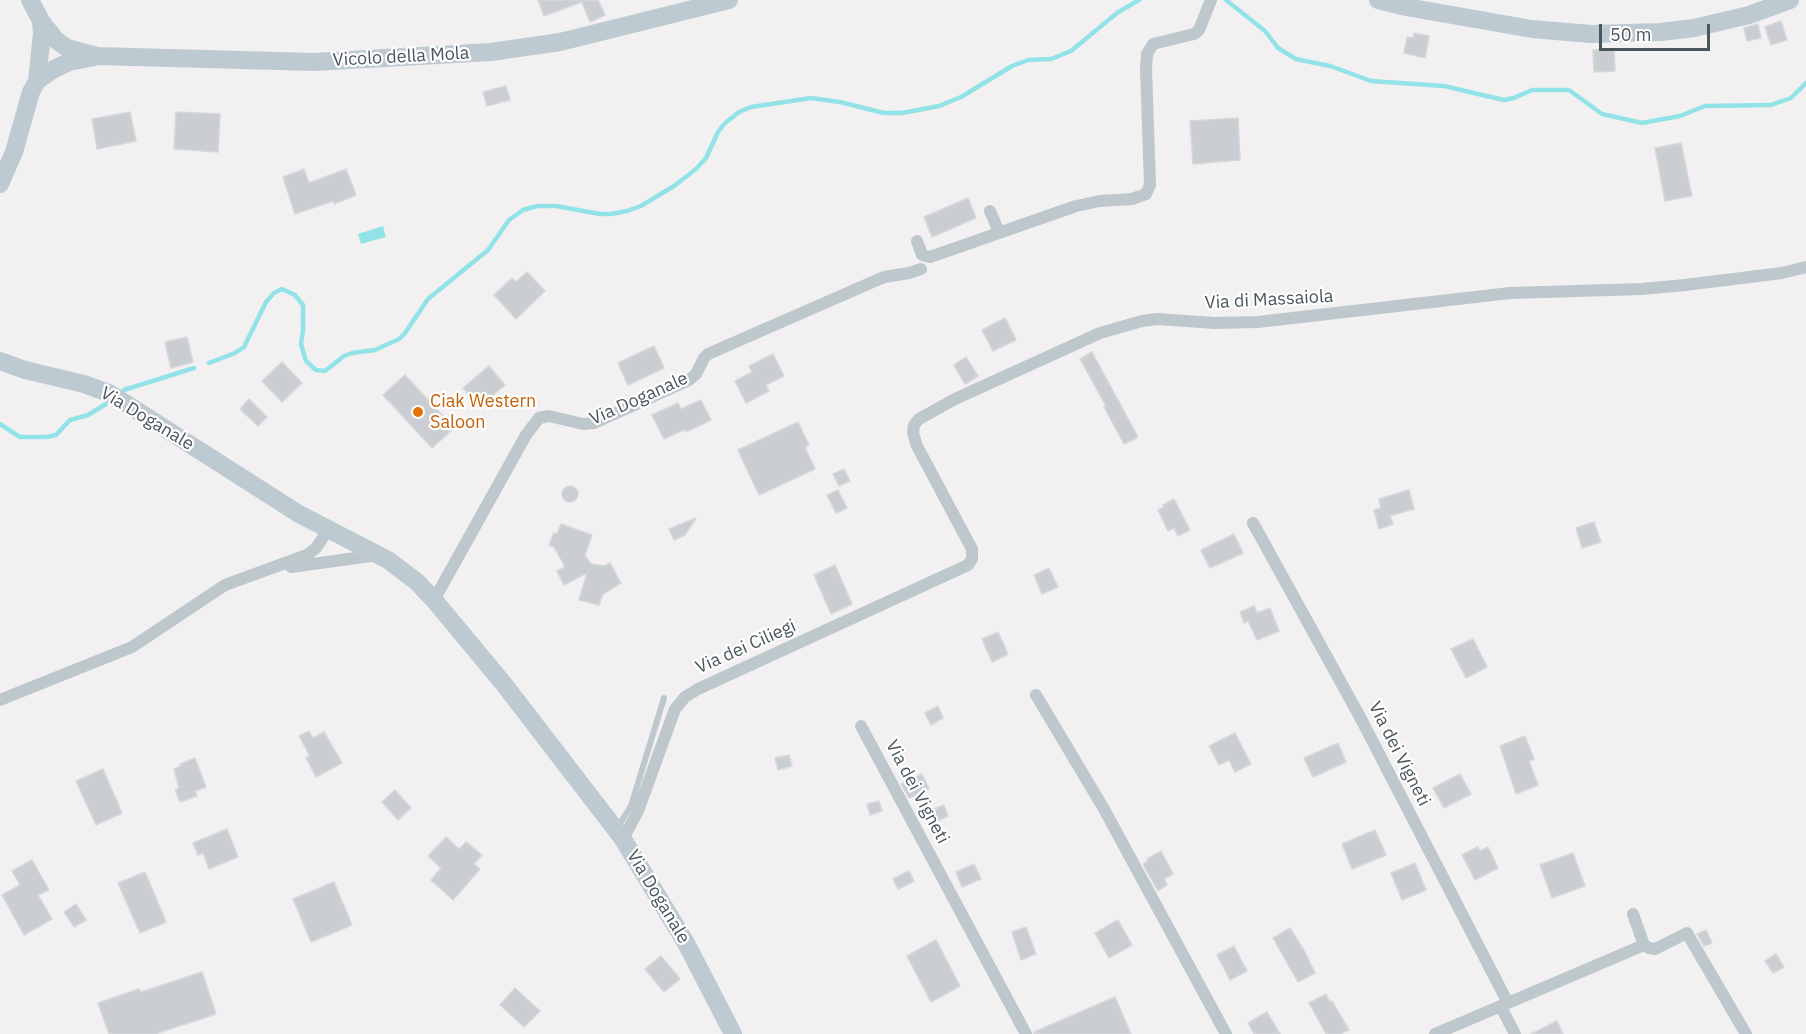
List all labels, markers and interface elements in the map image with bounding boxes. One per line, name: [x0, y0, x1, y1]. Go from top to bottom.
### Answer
scale bar: [1602, 12, 1713, 50]
text: 50 m: [1610, 23, 1652, 46]
street label: Vicolo della Mola: [332, 43, 470, 71]
street label: Via di Massaiola: [1204, 286, 1334, 314]
street label: Via Doganale: [587, 368, 691, 430]
street label: Via Doganale: [96, 383, 198, 455]
place label: Ciak Western Saloon: [430, 391, 536, 434]
marker: Ciak Western Saloon: [411, 405, 425, 419]
street label: Via dei Ciliegi: [693, 615, 799, 679]
street label: Via dei Vigneti: [1363, 698, 1435, 810]
street label: Via dei Vigneti: [881, 736, 953, 848]
street label: Via Doganale: [622, 846, 694, 948]

